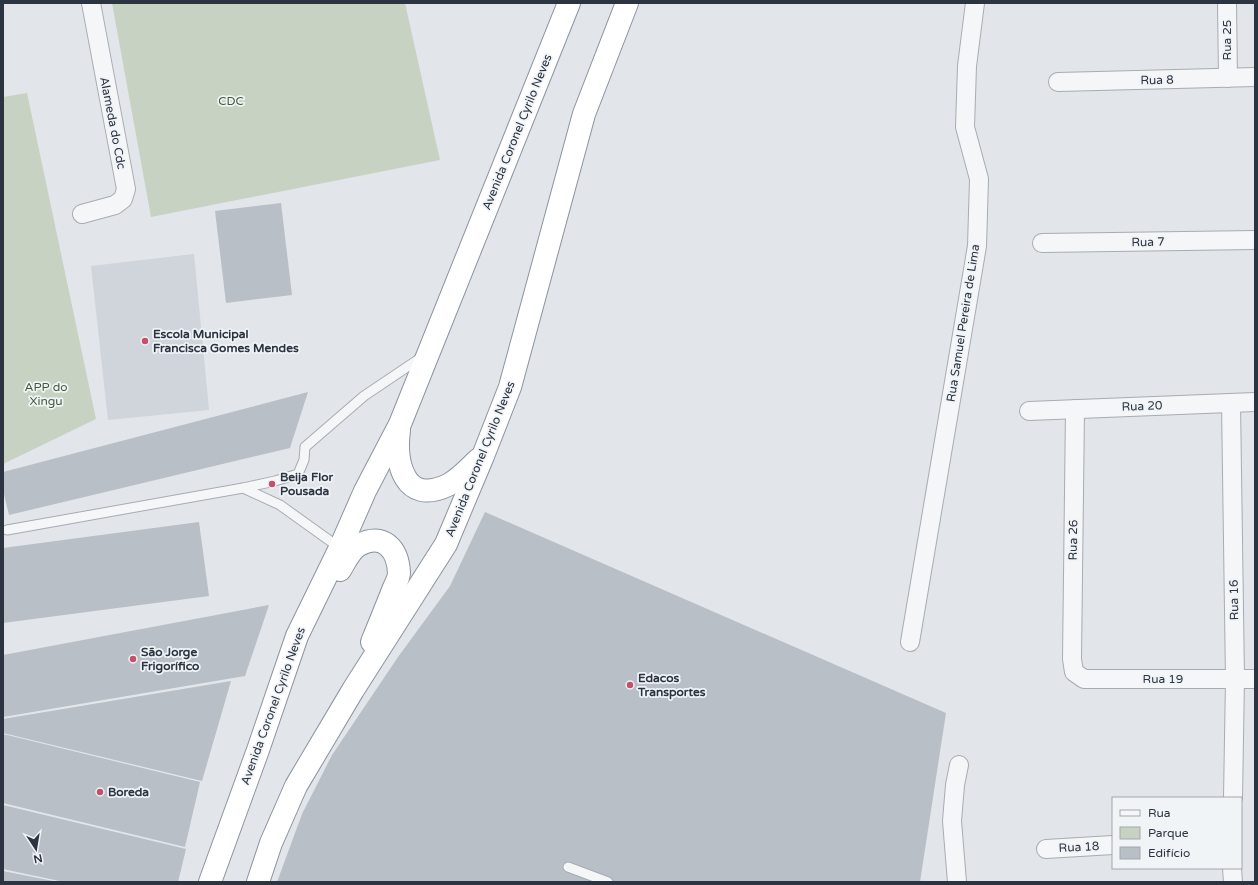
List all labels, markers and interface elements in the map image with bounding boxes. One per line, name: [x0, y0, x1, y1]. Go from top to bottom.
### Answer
street label: Rua 25: [1220, 20, 1234, 60]
street label: Avenida Coronel Cyrilo Neves: [479, 52, 555, 212]
street label: Rua 8: [1140, 73, 1174, 87]
street label: Alameda do Cdc: [97, 76, 129, 170]
park label: CDC: [218, 94, 244, 108]
street label: Rua 7: [1131, 235, 1165, 249]
street label: Rua Samuel Pereira de Lima: [944, 243, 982, 403]
place label: Escola Municipal Francisca Gomes Mendes: [153, 327, 299, 355]
marker: Escola Municipal Francisca Gomes Mendes: [140, 336, 150, 346]
street label: Avenida Coronel Cyrilo Neves: [442, 379, 518, 539]
park label: APP do Xingu: [24, 380, 68, 408]
street label: Rua 20: [1121, 398, 1163, 414]
place label: Beija Flor Pousada: [280, 470, 333, 498]
marker: Beija Flor Pousada: [267, 479, 277, 489]
street label: Rua 26: [1066, 519, 1080, 561]
street label: Rua 16: [1227, 579, 1241, 621]
street label: Avenida Coronel Cyrilo Neves: [238, 625, 308, 787]
place label: São Jorge Frigorífico: [141, 645, 199, 674]
marker: São Jorge Frigorífico: [128, 654, 138, 664]
place label: Edacos Transportes: [637, 671, 706, 700]
street label: Rua 19: [1143, 672, 1183, 686]
marker: Edacos Transportes: [625, 680, 635, 690]
place label: Boreda: [108, 785, 149, 799]
marker: Boreda: [95, 787, 105, 797]
legend: [1112, 797, 1242, 869]
text: Rua: [1148, 806, 1171, 820]
text: Parque: [1148, 826, 1189, 840]
north arrow: [16, 829, 56, 869]
street label: Rua 18: [1058, 839, 1100, 855]
text: Edifício: [1148, 846, 1190, 860]
text: N: [32, 851, 44, 866]

